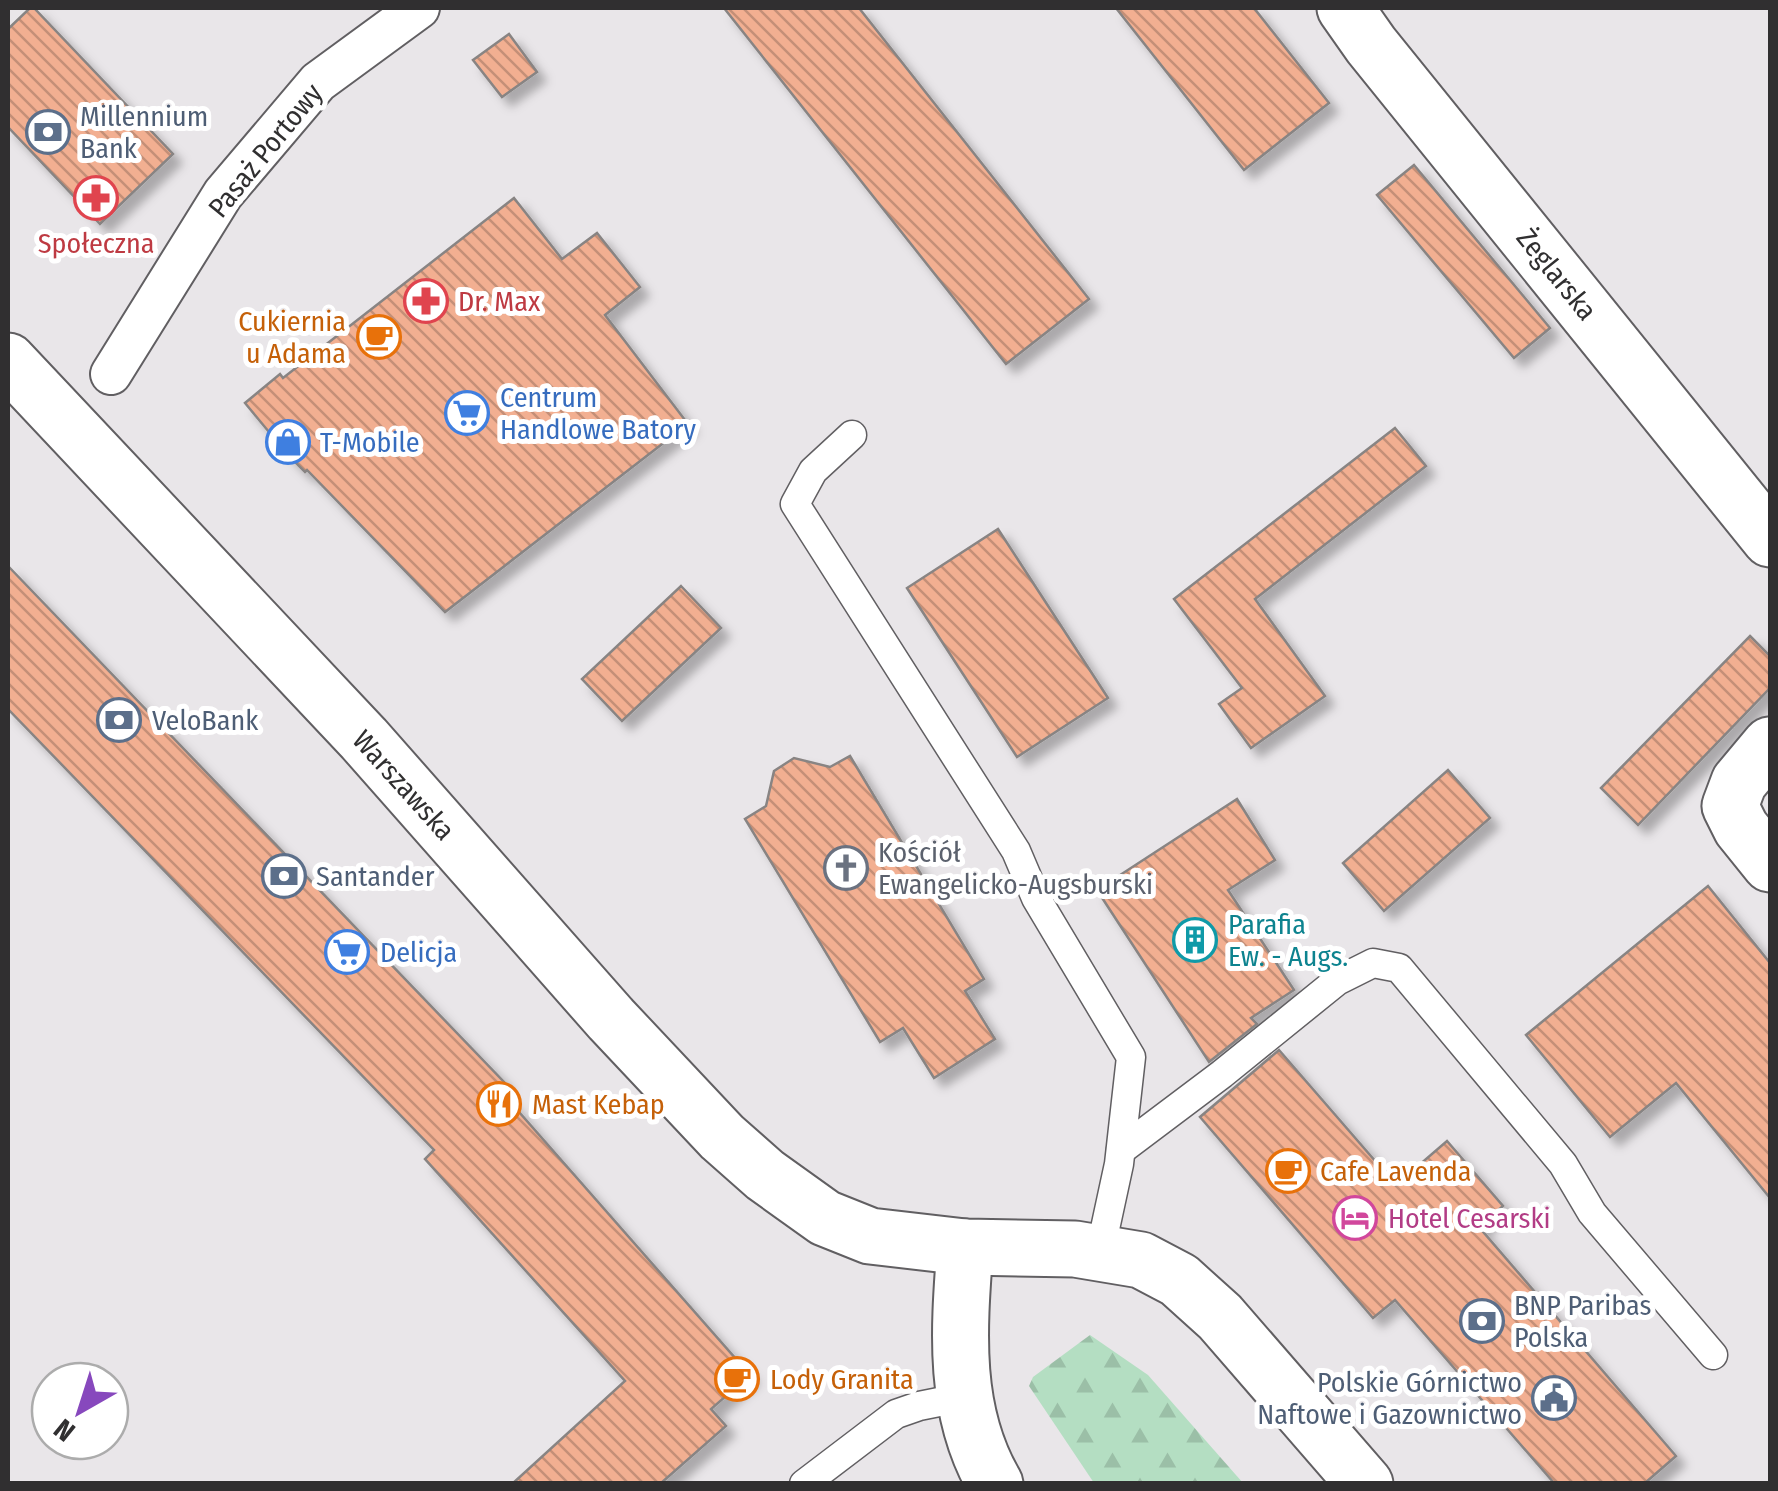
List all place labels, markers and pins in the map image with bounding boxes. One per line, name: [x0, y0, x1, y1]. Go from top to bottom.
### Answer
place label: Millennium Bank: [80, 100, 208, 165]
bank icon: Millennium Bank: [25, 109, 71, 155]
pharmacy icon: Społeczna: [73, 175, 119, 221]
place label: Społeczna: [38, 227, 154, 260]
pharmacy icon: Dr. Max: [403, 278, 449, 324]
place label: Dr. Max: [458, 285, 541, 318]
place label: Cukiernia u Adama: [238, 305, 346, 370]
cafe icon: Cukiernia u Adama: [356, 314, 402, 360]
place label: Centrum Handlowe Batory: [500, 381, 696, 446]
supermarket icon: Centrum Handlowe Batory: [444, 390, 490, 436]
shop icon: T-Mobile: [265, 419, 311, 465]
place label: T-Mobile: [320, 426, 420, 459]
bank icon: VeloBank: [96, 697, 142, 743]
place label: VeloBank: [152, 704, 259, 737]
place label: Kościół Ewangelicko-Augsburski: [878, 836, 1153, 901]
church icon: Kościół Ewangelicko-Augsburski: [823, 845, 869, 891]
bank icon: Santander: [261, 853, 307, 899]
place label: Santander: [316, 860, 435, 893]
place label: Parafia Ew. - Augs.: [1228, 908, 1348, 973]
building icon: Parafia Ew. - Augs.: [1172, 917, 1218, 963]
supermarket icon: Delicja: [324, 929, 370, 975]
place label: Delicja: [380, 936, 457, 969]
restaurant icon: Mast Kebap: [476, 1081, 522, 1127]
place label: Mast Kebap: [532, 1088, 665, 1121]
cafe icon: Cafe Lavenda: [1265, 1148, 1311, 1194]
place label: Cafe Lavenda: [1320, 1155, 1472, 1188]
hotel icon: Hotel Cesarski: [1332, 1195, 1378, 1241]
place label: Hotel Cesarski: [1388, 1202, 1551, 1235]
place label: BNP Paribas Polska: [1514, 1289, 1651, 1354]
bank icon: BNP Paribas Polska: [1459, 1298, 1505, 1344]
cafe icon: Lody Granita: [714, 1356, 760, 1402]
place label: Lody Granita: [770, 1363, 914, 1396]
place label: Polskie Górnictwo Naftowe i Gazownictwo: [1257, 1366, 1522, 1431]
public building icon: Polskie Górnictwo Naftowe i Gazownictwo: [1531, 1375, 1577, 1421]

